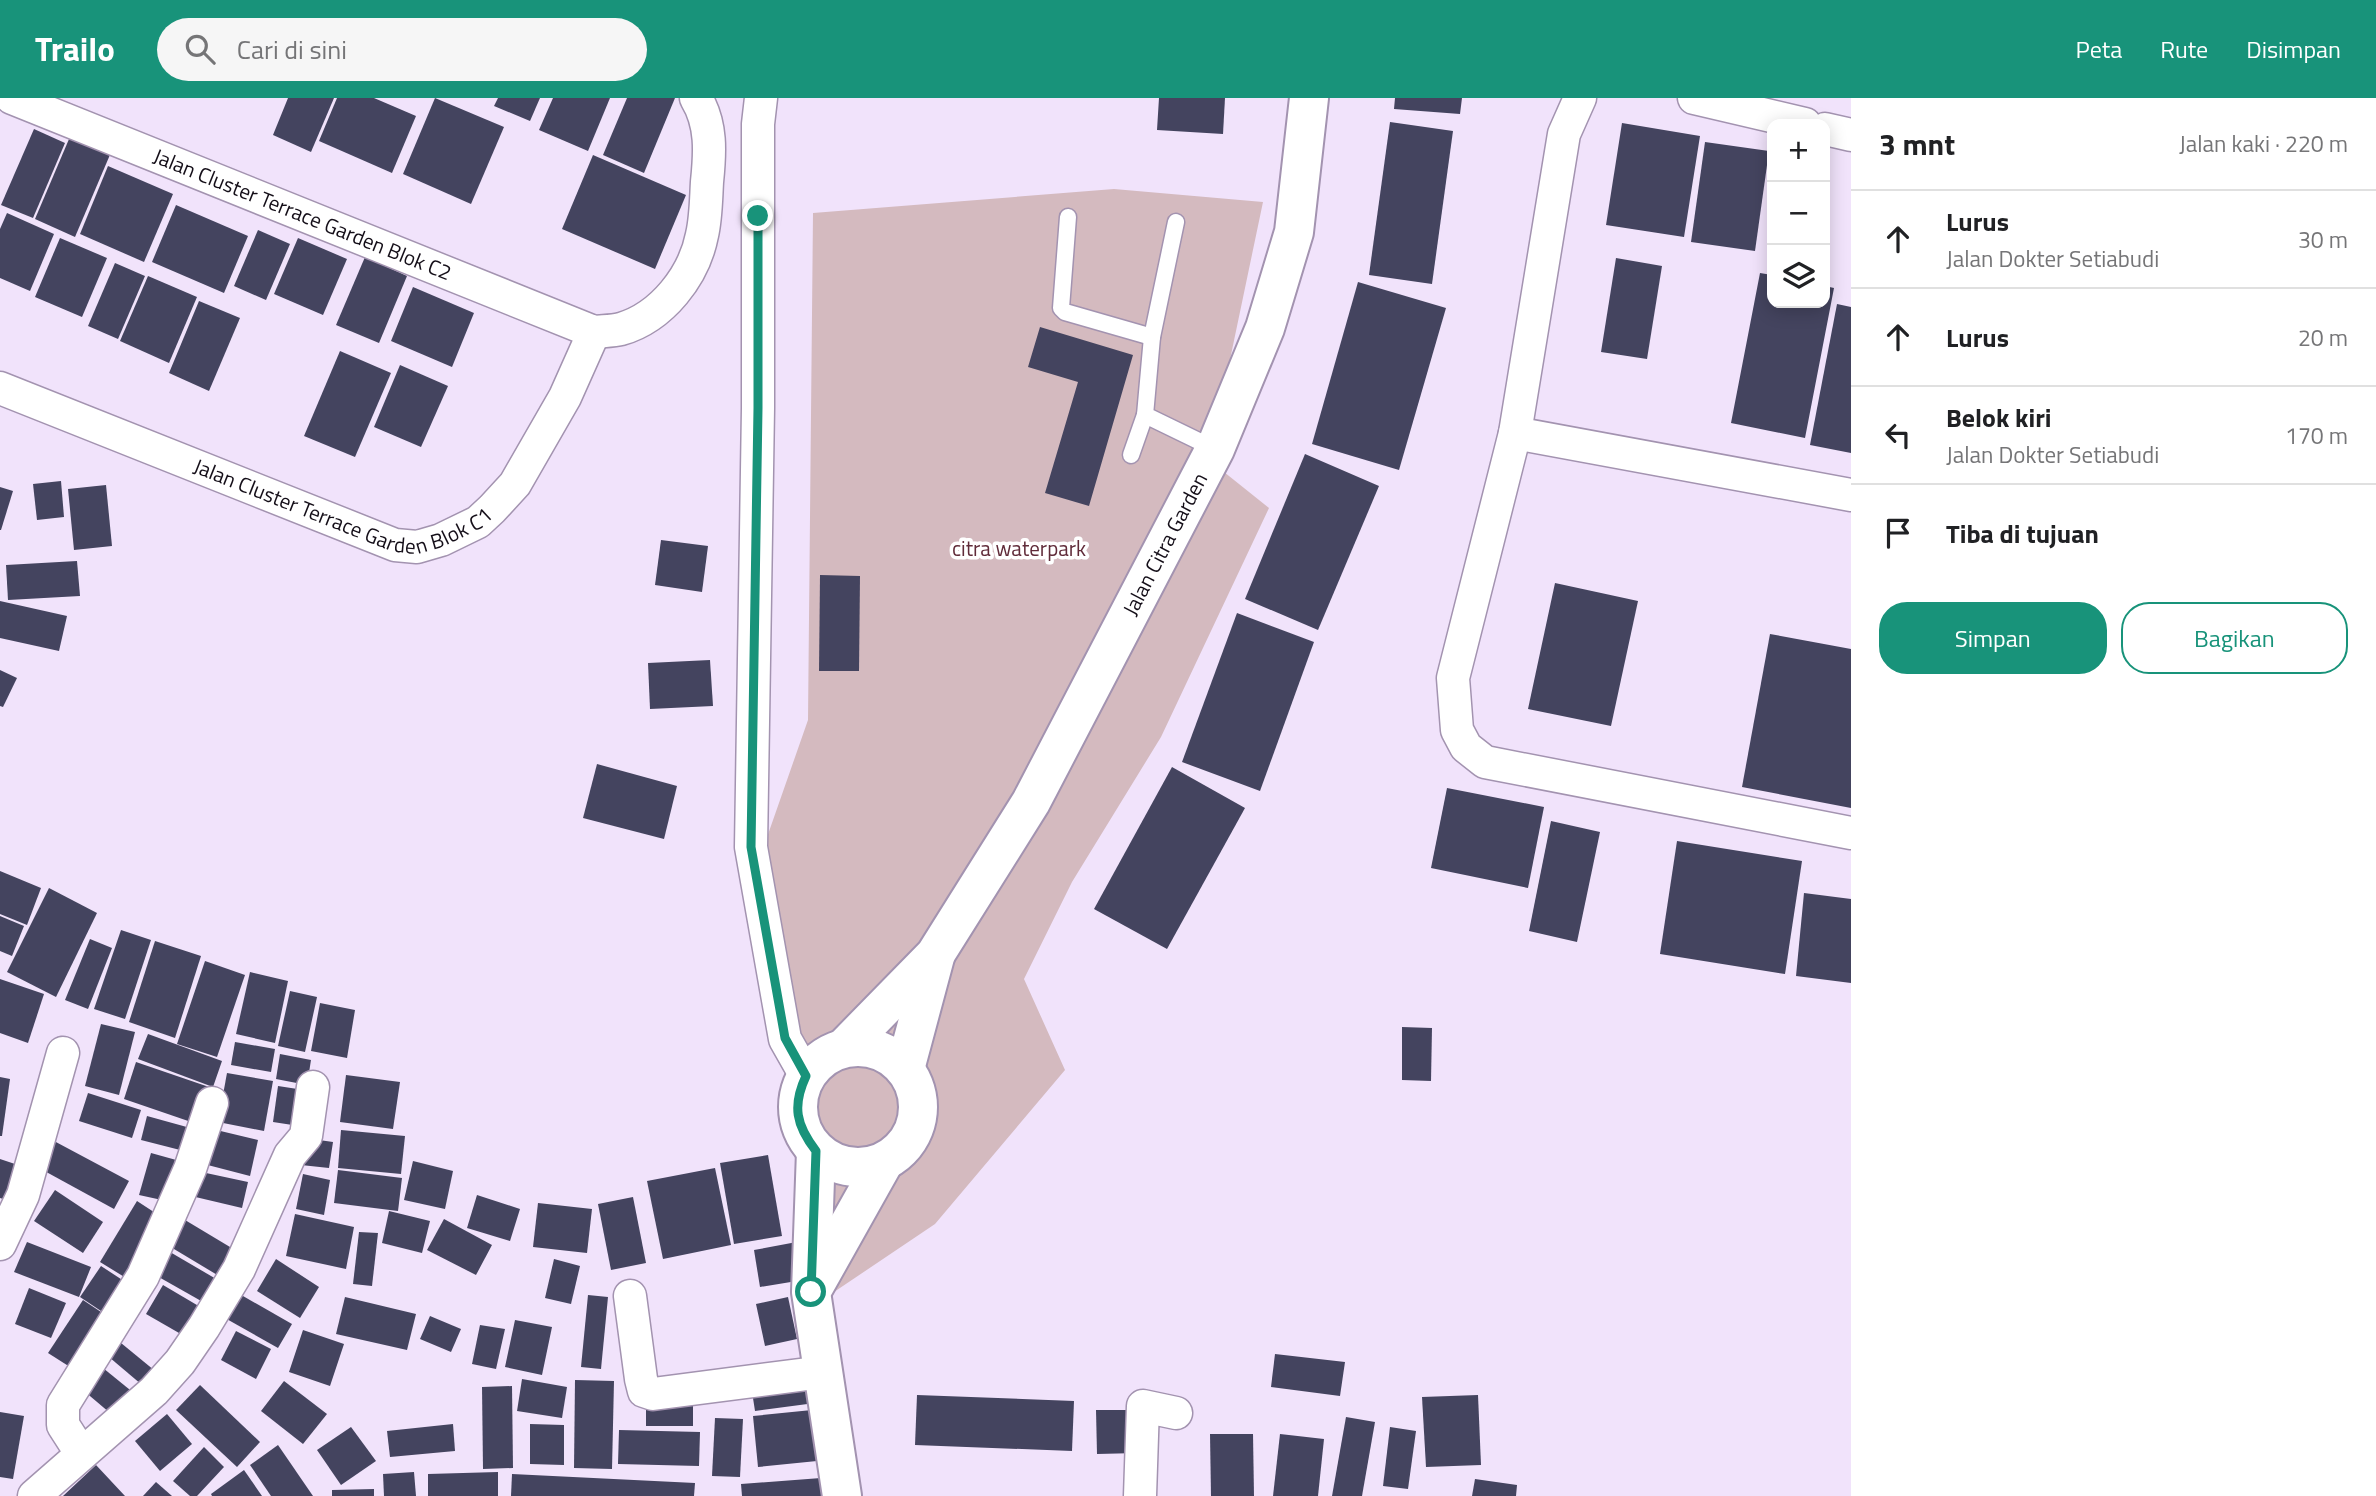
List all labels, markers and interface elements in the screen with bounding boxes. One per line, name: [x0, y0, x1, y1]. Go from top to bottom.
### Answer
search box: [157, 18, 647, 81]
text: Trailo: [35, 24, 115, 74]
icon: search: [181, 30, 219, 68]
text: Cari di sini: [237, 30, 347, 69]
text: Peta: [2076, 31, 2122, 67]
text: Rute: [2160, 31, 2208, 67]
text: Disimpan: [2246, 31, 2341, 67]
map controls: [1767, 119, 1830, 308]
button: +: [1767, 119, 1830, 182]
text: 3 mnt: [1879, 121, 1955, 167]
text: Jalan kaki · 220 m: [2179, 126, 2348, 161]
street label: Jalan Cluster Terrace Garden Blok C2: [149, 139, 457, 288]
button: −: [1767, 182, 1830, 245]
route end: [742, 200, 773, 231]
text: Lurus: [1946, 202, 2009, 241]
icon: ahead: [1879, 220, 1917, 258]
text: 30 m: [2298, 222, 2348, 257]
text: Jalan Dokter Setiabudi: [1946, 241, 2159, 276]
button: layers: [1767, 245, 1830, 308]
icon: ahead: [1879, 318, 1917, 356]
text: Lurus: [1946, 318, 2009, 357]
text: 20 m: [2298, 320, 2348, 355]
text: Belok kiri: [1946, 398, 2052, 437]
icon: left: [1879, 416, 1917, 454]
text: 170 m: [2285, 418, 2348, 453]
text: Jalan Dokter Setiabudi: [1946, 437, 2159, 472]
street label: Jalan Cluster Terrace Garden Blok C1: [189, 450, 499, 562]
street label: Jalan Citra Garden: [1114, 467, 1215, 621]
icon: arrive: [1879, 514, 1917, 552]
text: Tiba di tujuan: [1946, 514, 2099, 553]
park label: citra waterpark: [952, 532, 1086, 564]
button: Simpan: [1879, 602, 2107, 674]
button: Bagikan: [2121, 602, 2348, 674]
route start: [795, 1276, 826, 1307]

